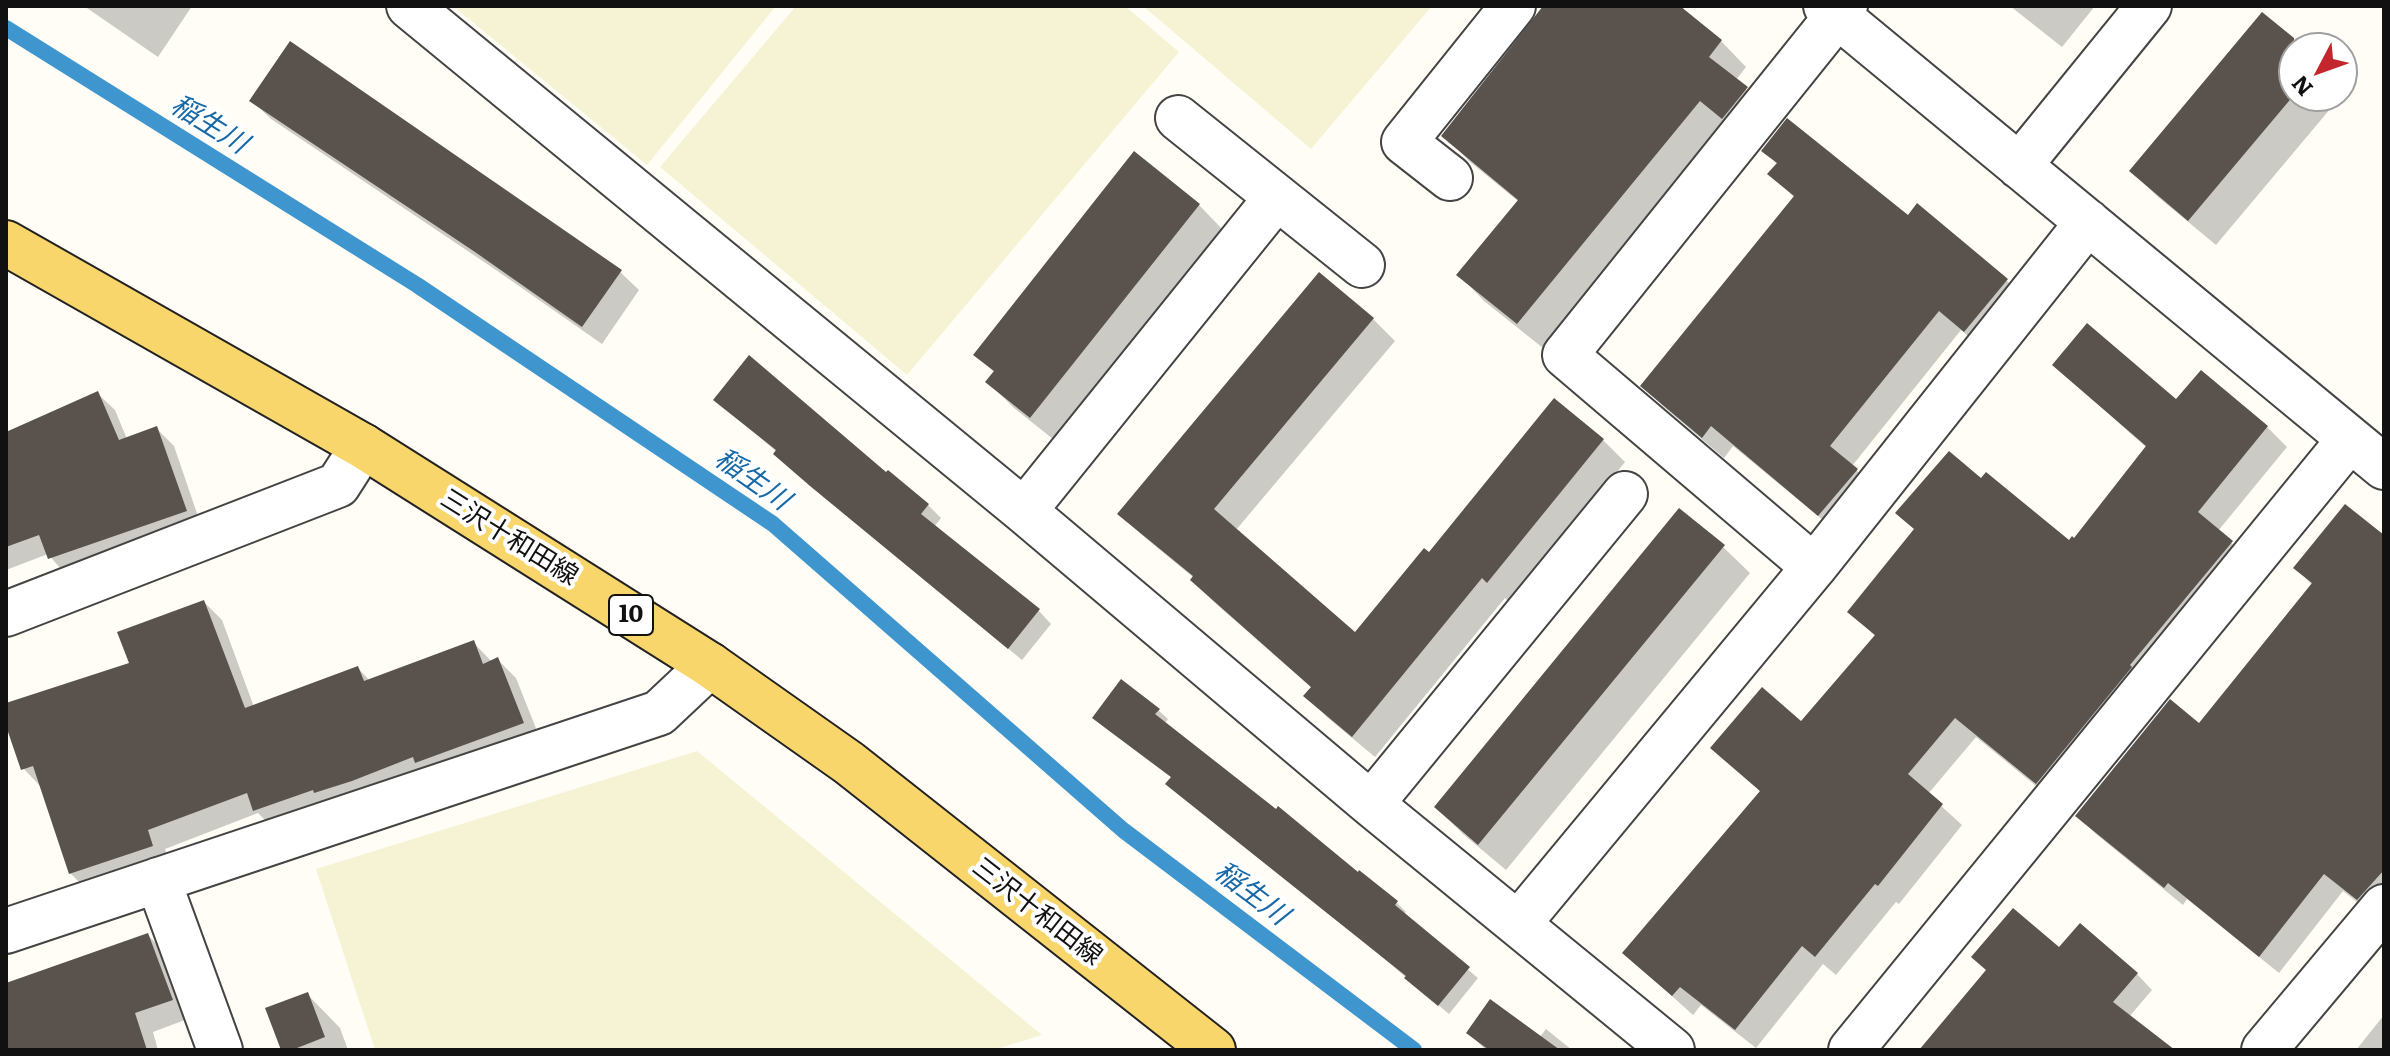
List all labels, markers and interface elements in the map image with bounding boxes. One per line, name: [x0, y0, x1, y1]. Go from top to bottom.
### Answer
north arrow: [2278, 32, 2358, 112]
text: N: [2283, 69, 2320, 105]
water label: 稲生川: [164, 88, 254, 162]
water label: 稲生川: [708, 442, 796, 518]
street label: 三沢十和田線: [435, 483, 583, 593]
road number: 10: [609, 595, 653, 635]
street label: 三沢十和田線: [966, 852, 1108, 972]
water label: 稲生川: [1207, 855, 1295, 933]

